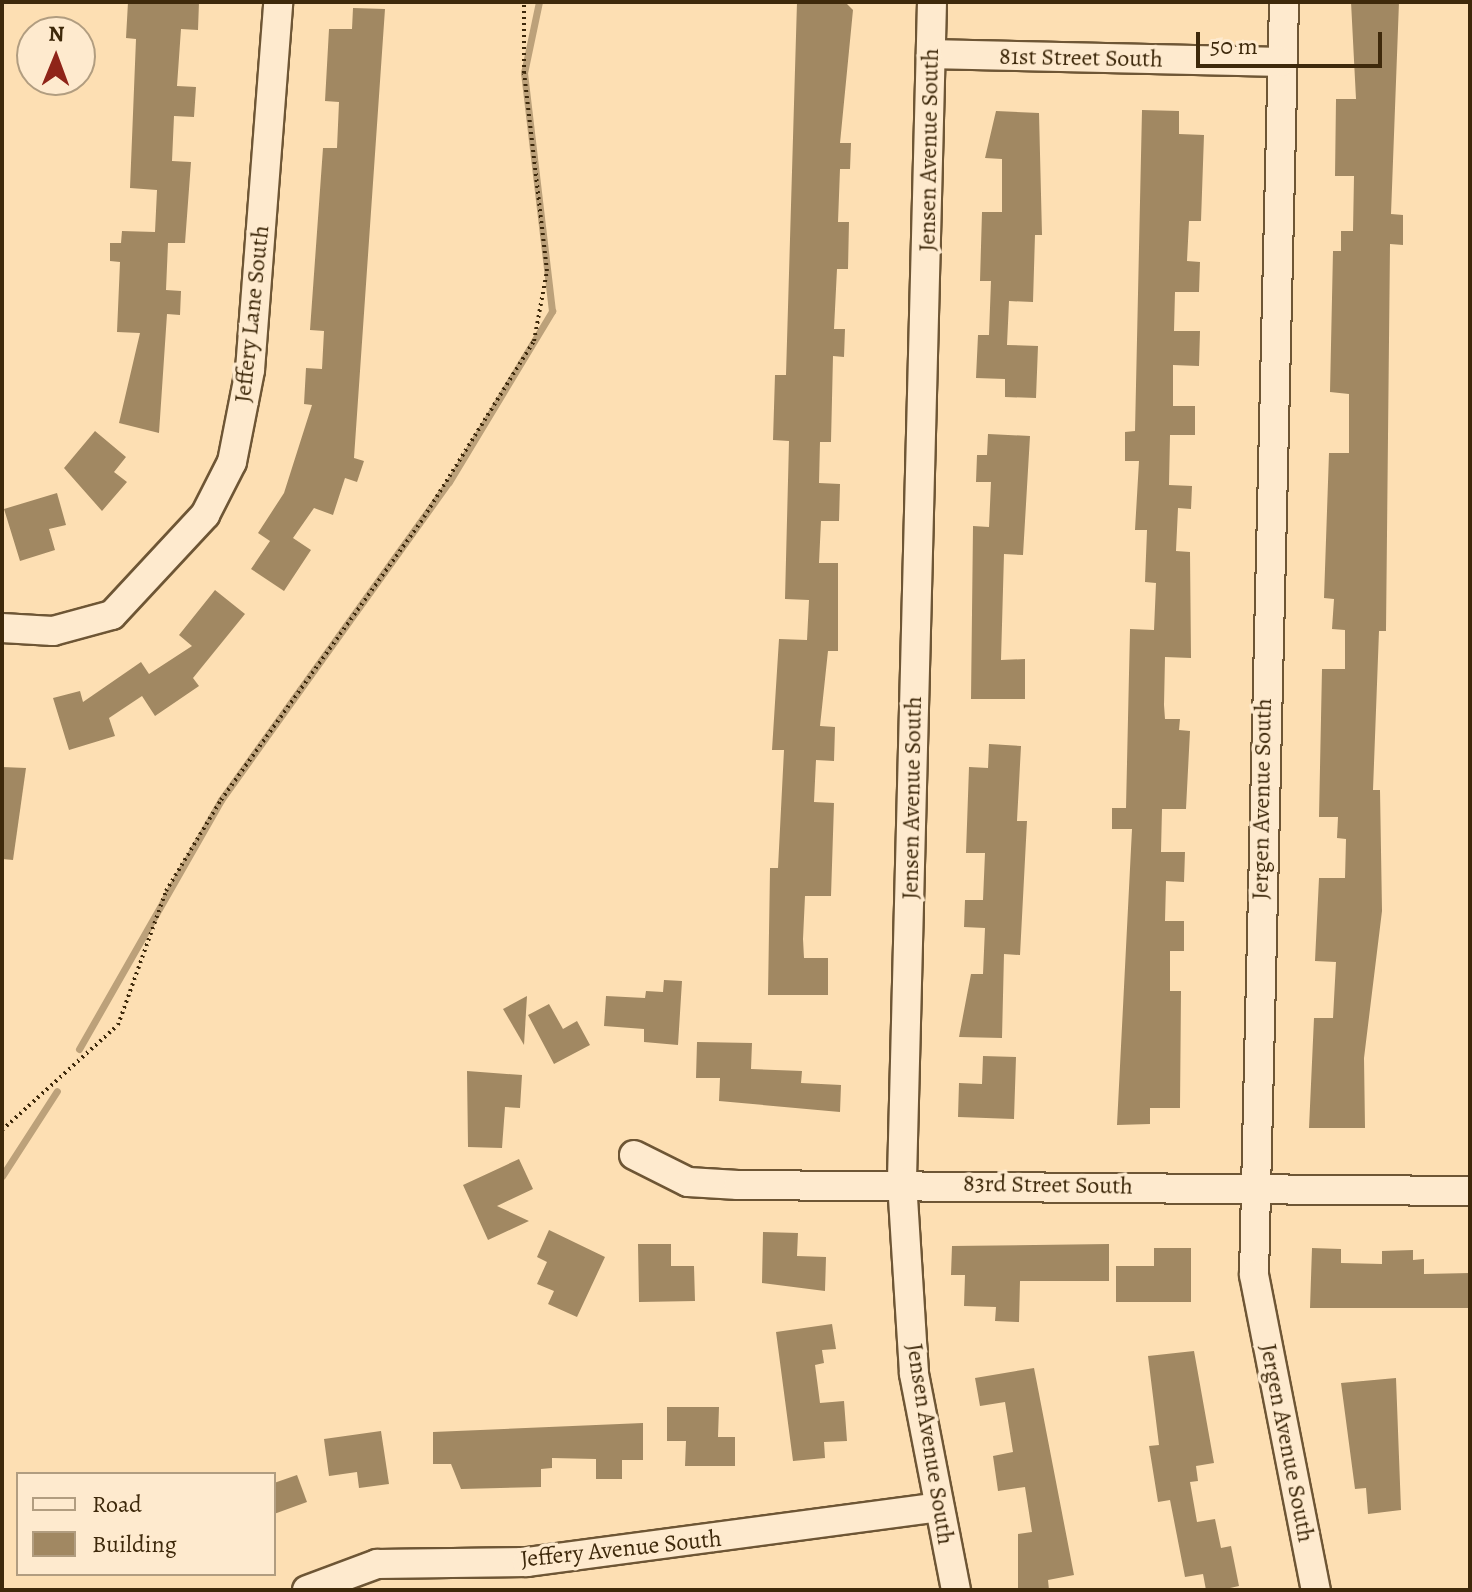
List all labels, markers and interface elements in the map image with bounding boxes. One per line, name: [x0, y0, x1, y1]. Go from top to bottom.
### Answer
north arrow: [16, 16, 96, 96]
scale bar: [1200, 16, 1386, 66]
text: N: [48, 19, 65, 49]
text: 50 m: [1210, 30, 1258, 62]
street label: 81st Street South: [999, 42, 1163, 74]
street label: Jensen Avenue South: [913, 48, 945, 252]
street label: Jeffery Lane South: [228, 224, 276, 404]
street label: Jensen Avenue South: [896, 696, 928, 900]
street label: Jergen Avenue South: [1246, 698, 1278, 900]
street label: 83rd Street South: [963, 1169, 1133, 1201]
street label: Jensen Avenue South: [900, 1341, 960, 1547]
street label: Jergen Avenue South: [1254, 1341, 1320, 1545]
legend: [16, 1472, 276, 1576]
text: Road: [92, 1488, 142, 1520]
street label: Jeffery Avenue South: [519, 1524, 723, 1574]
text: Building: [92, 1528, 177, 1560]

